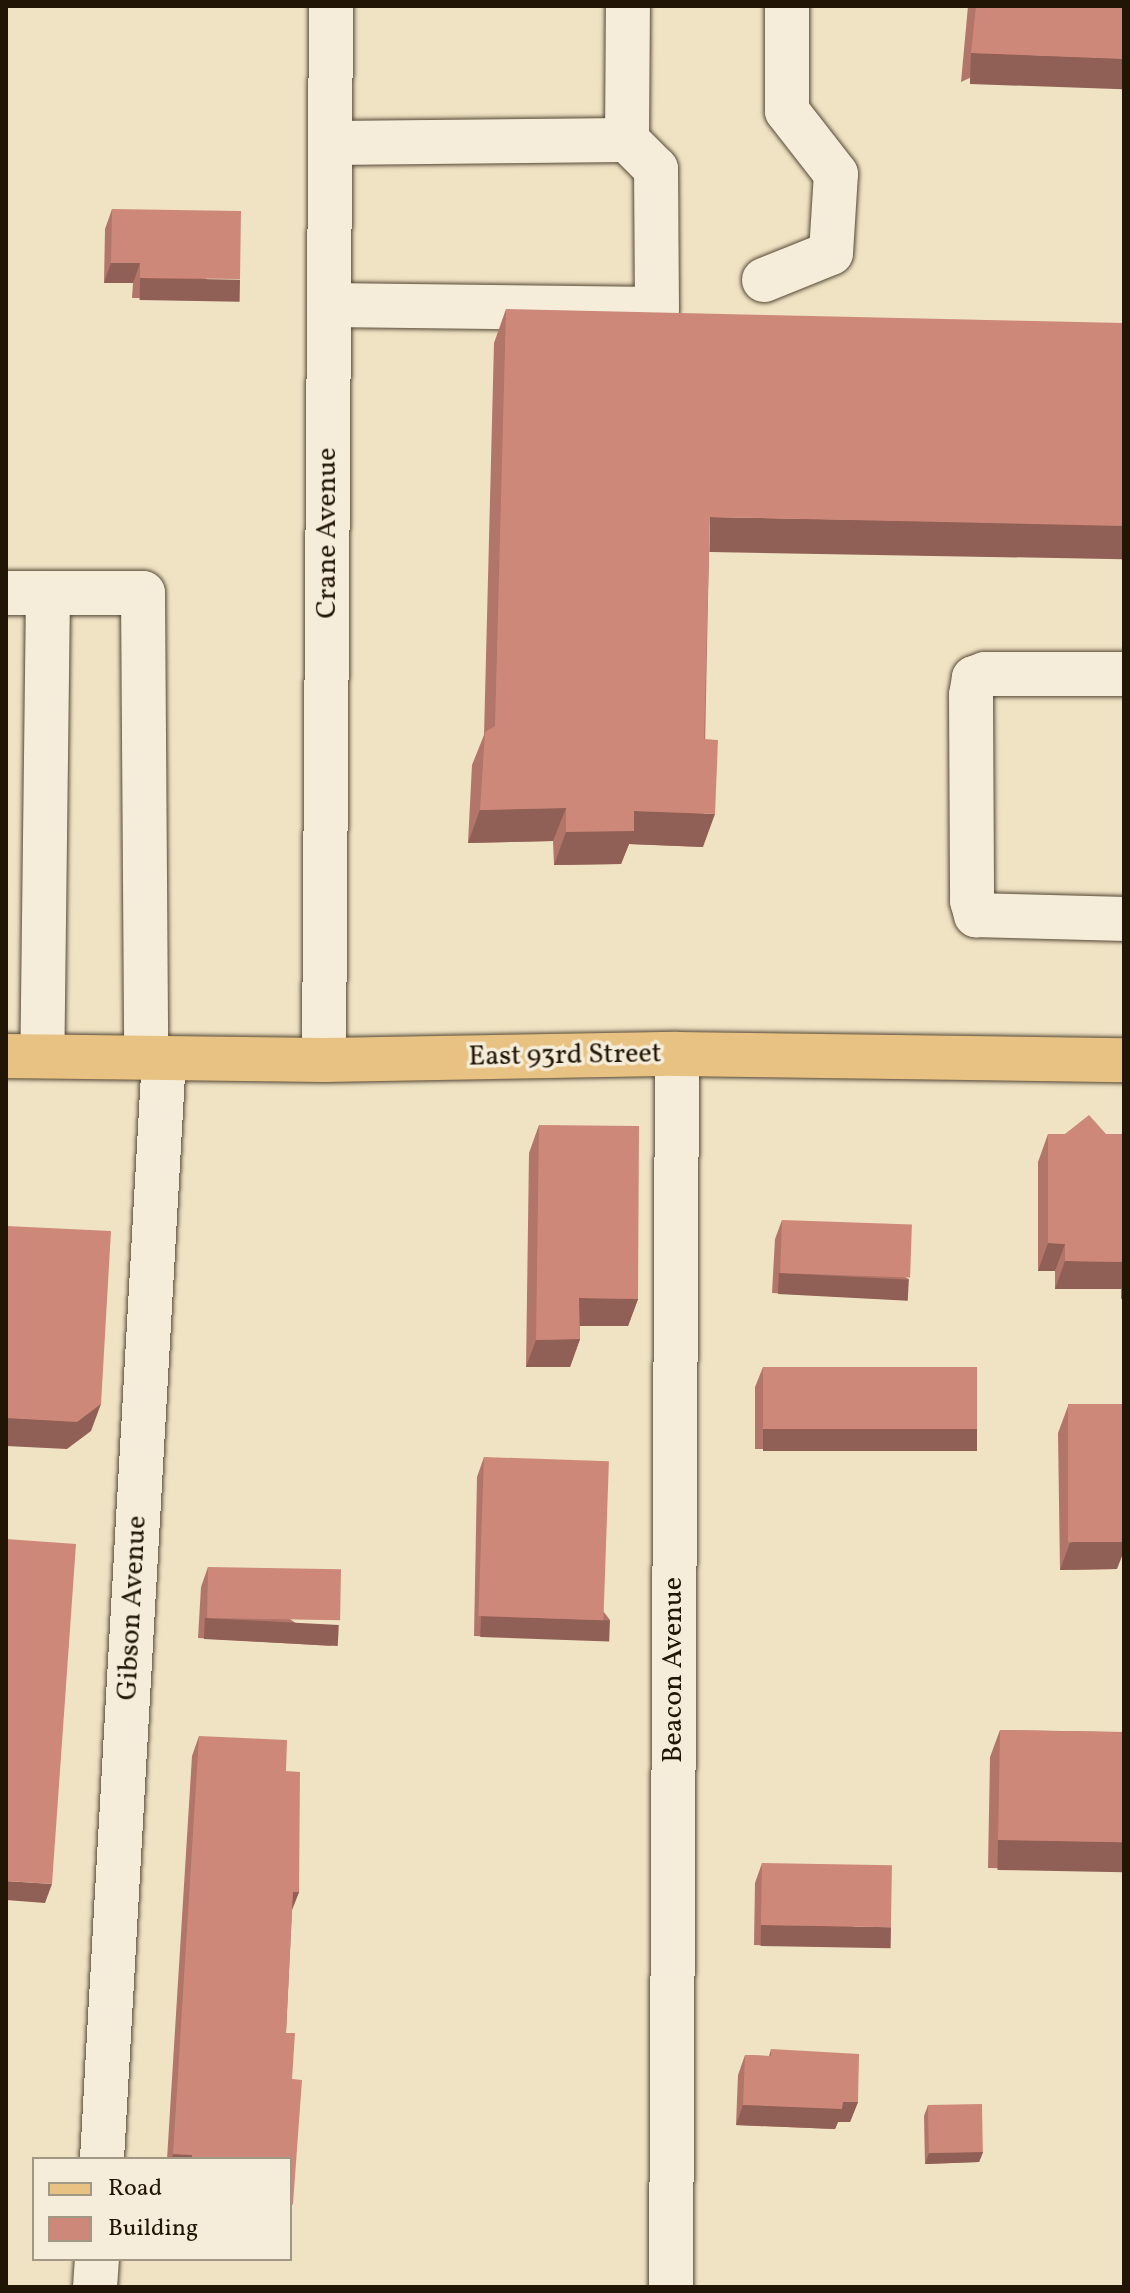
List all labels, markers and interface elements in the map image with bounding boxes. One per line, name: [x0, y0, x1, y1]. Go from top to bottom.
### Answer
street label: Crane Avenue: [311, 447, 345, 619]
street label: East 93rd Street: [468, 1038, 662, 1074]
street label: Gibson Avenue: [111, 1515, 155, 1701]
street label: Beacon Avenue: [657, 1577, 691, 1763]
legend: [32, 2157, 292, 2261]
text: Road: [108, 2172, 162, 2206]
text: Building: [108, 2212, 198, 2246]

